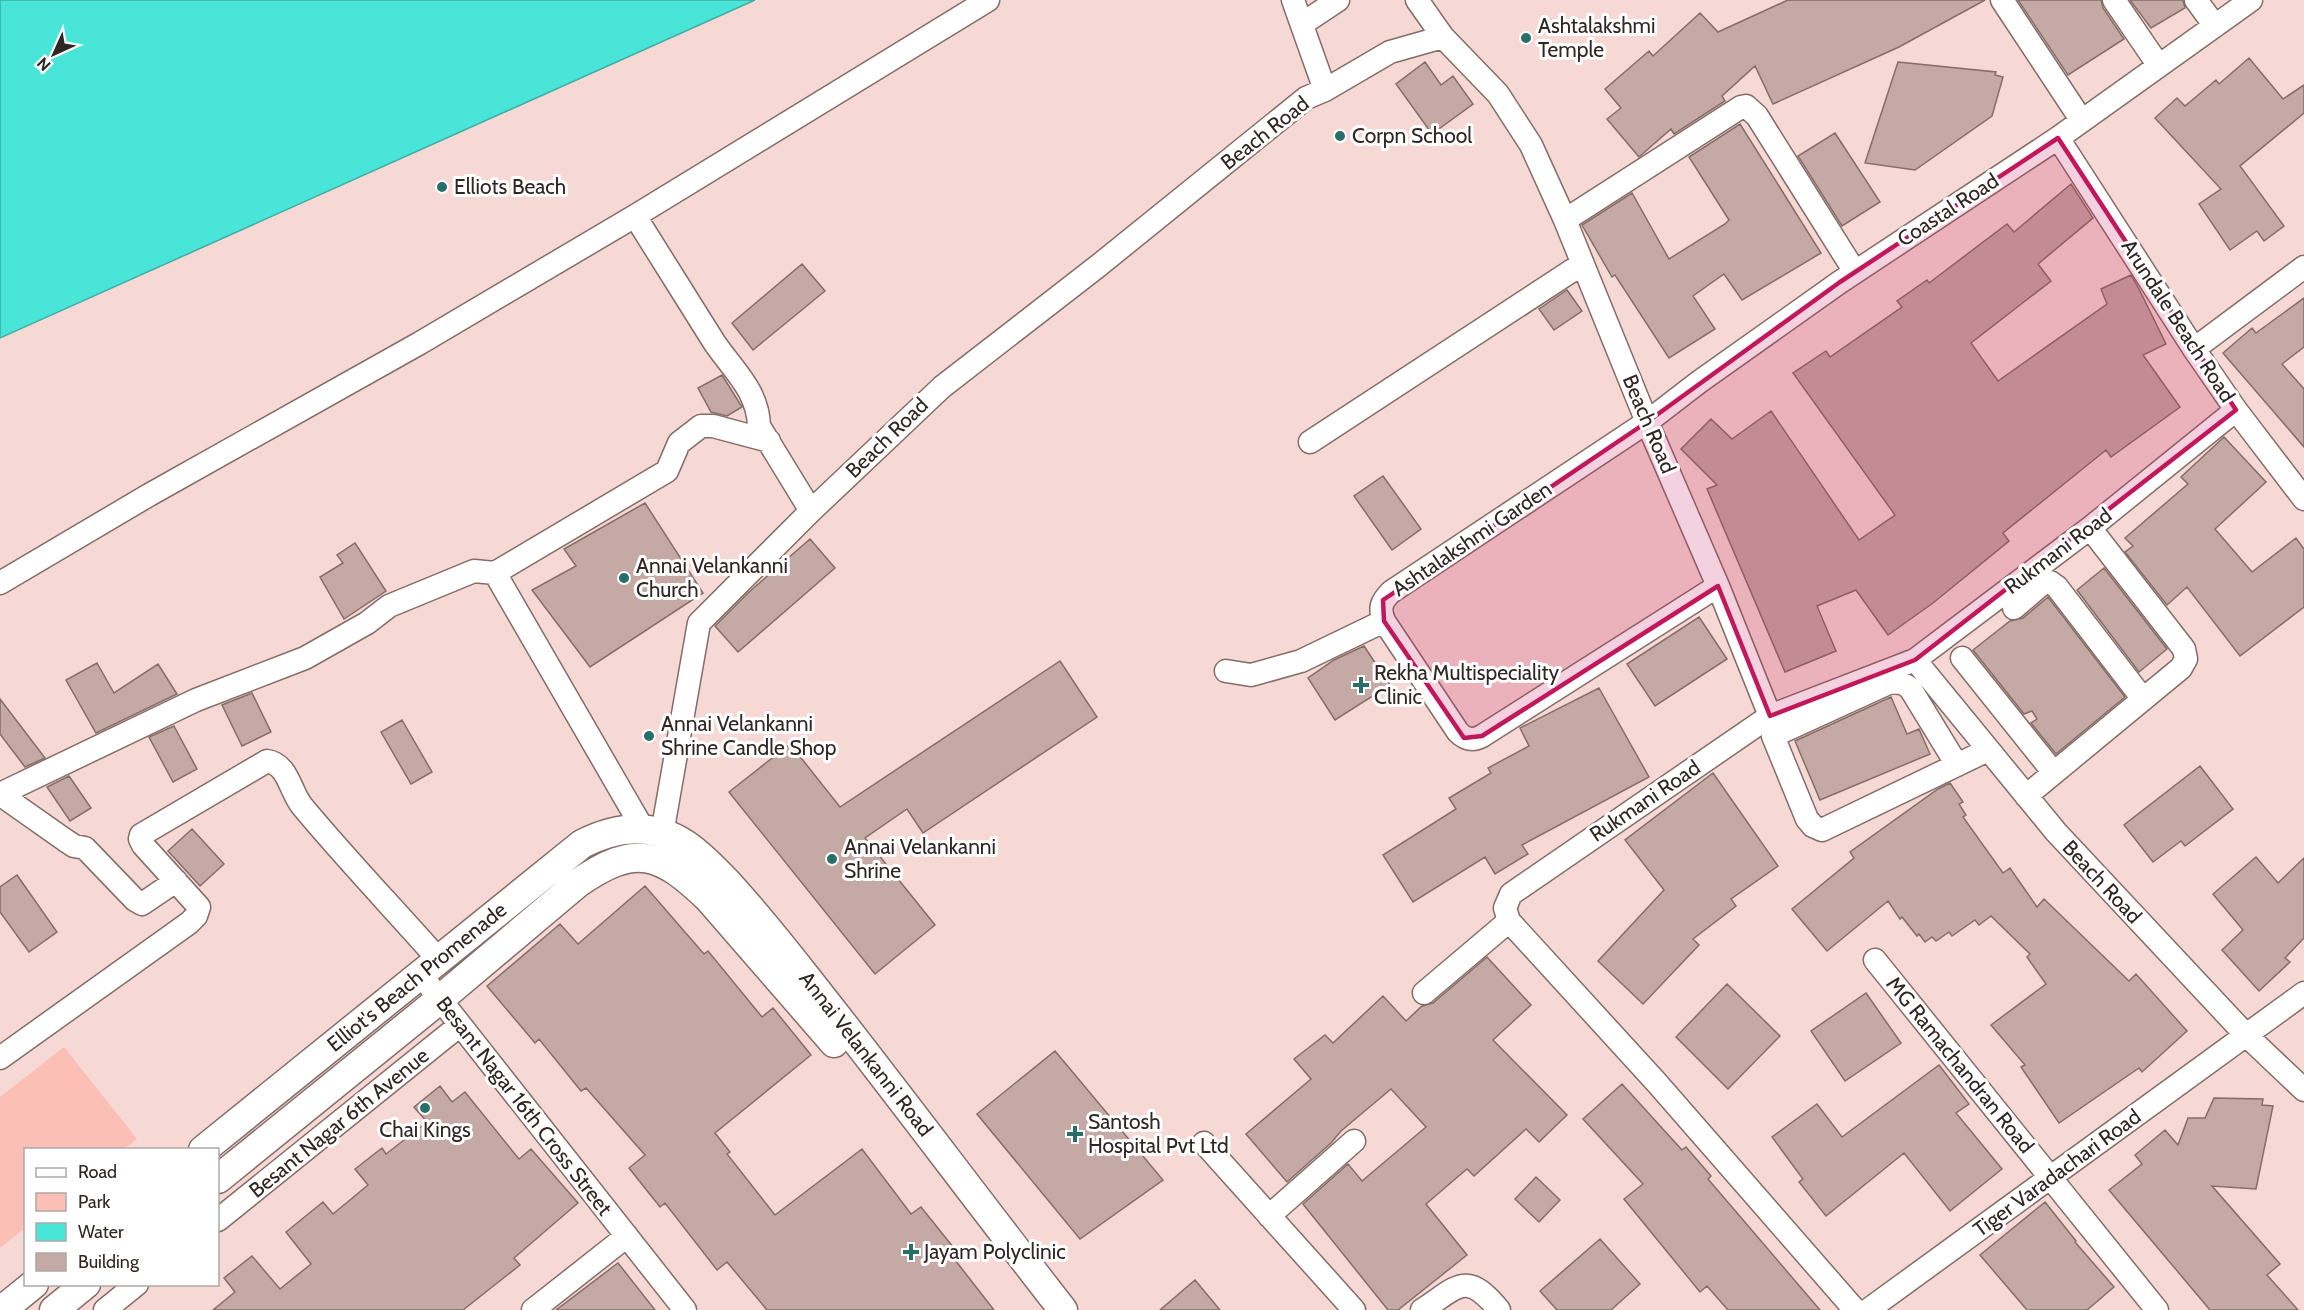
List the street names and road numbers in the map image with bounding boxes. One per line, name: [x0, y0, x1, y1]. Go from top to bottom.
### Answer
street label: Beach Road: [1216, 91, 1314, 175]
street label: Coastal Road: [1893, 168, 2003, 251]
street label: Arundale Beach Road: [2116, 235, 2240, 407]
street label: Beach Road: [1618, 371, 1681, 477]
street label: Beach Road: [840, 392, 933, 483]
street label: Ashtalakshmi Garden: [1387, 476, 1556, 601]
street label: Rukmani Road: [1999, 502, 2116, 599]
street label: Rukmani Road: [1585, 754, 1705, 847]
street label: Beach Road: [2058, 835, 2147, 928]
street label: Elliot's Beach Promenade: [322, 896, 512, 1057]
street label: Annai Velankanni Road: [794, 966, 939, 1141]
street label: MG Ramachandran Road: [1881, 971, 2039, 1158]
street label: Besant Nagar 16th Cross Street: [431, 991, 618, 1220]
street label: Besant Nagar 6th Avenue: [244, 1042, 434, 1203]
street label: Tiger Varadachari Road: [1968, 1103, 2145, 1242]

